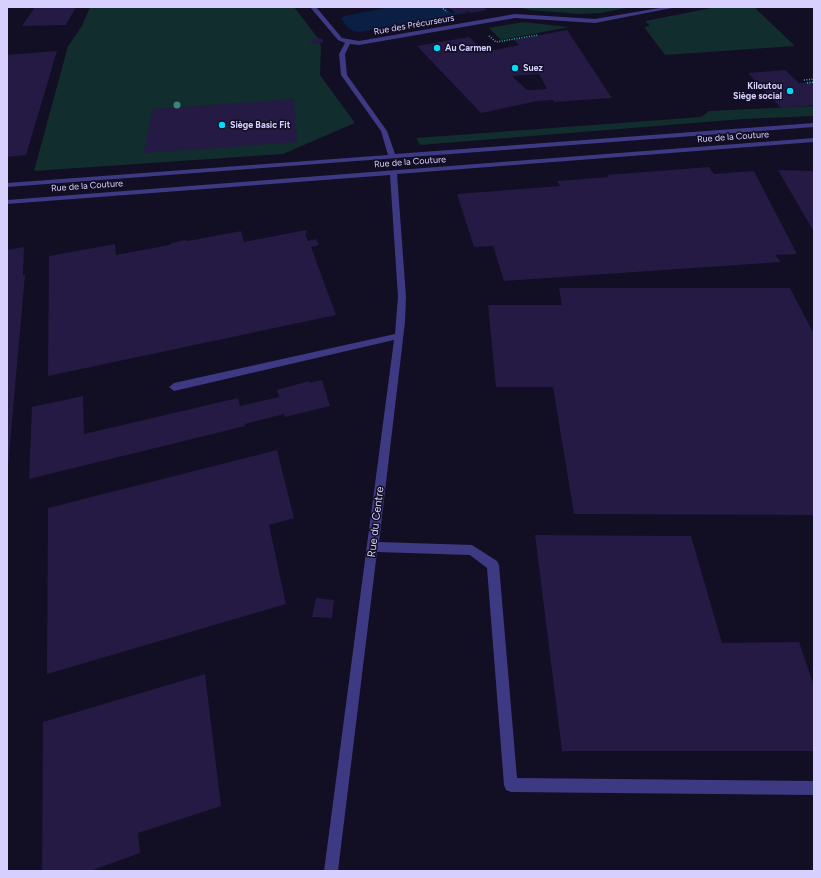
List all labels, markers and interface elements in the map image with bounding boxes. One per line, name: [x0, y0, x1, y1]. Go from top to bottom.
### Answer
street label: Rue des Précurseurs: [373, 13, 455, 37]
marker: Au Carmen: [432, 43, 442, 53]
place label: Au Carmen: [445, 43, 491, 53]
marker: Suez: [510, 63, 520, 73]
place label: Suez: [523, 63, 543, 73]
place label: Kiloutou Siège social: [733, 81, 782, 102]
marker: Kiloutou Siège social: [785, 86, 795, 96]
marker: Siège Basic Fit: [217, 120, 227, 130]
place label: Siège Basic Fit: [230, 120, 290, 130]
street label: Rue de la Couture: [697, 129, 769, 145]
street label: Rue de la Couture: [374, 154, 446, 170]
street label: Rue de la Couture: [51, 178, 123, 194]
street label: Rue du Centre: [365, 486, 387, 558]

